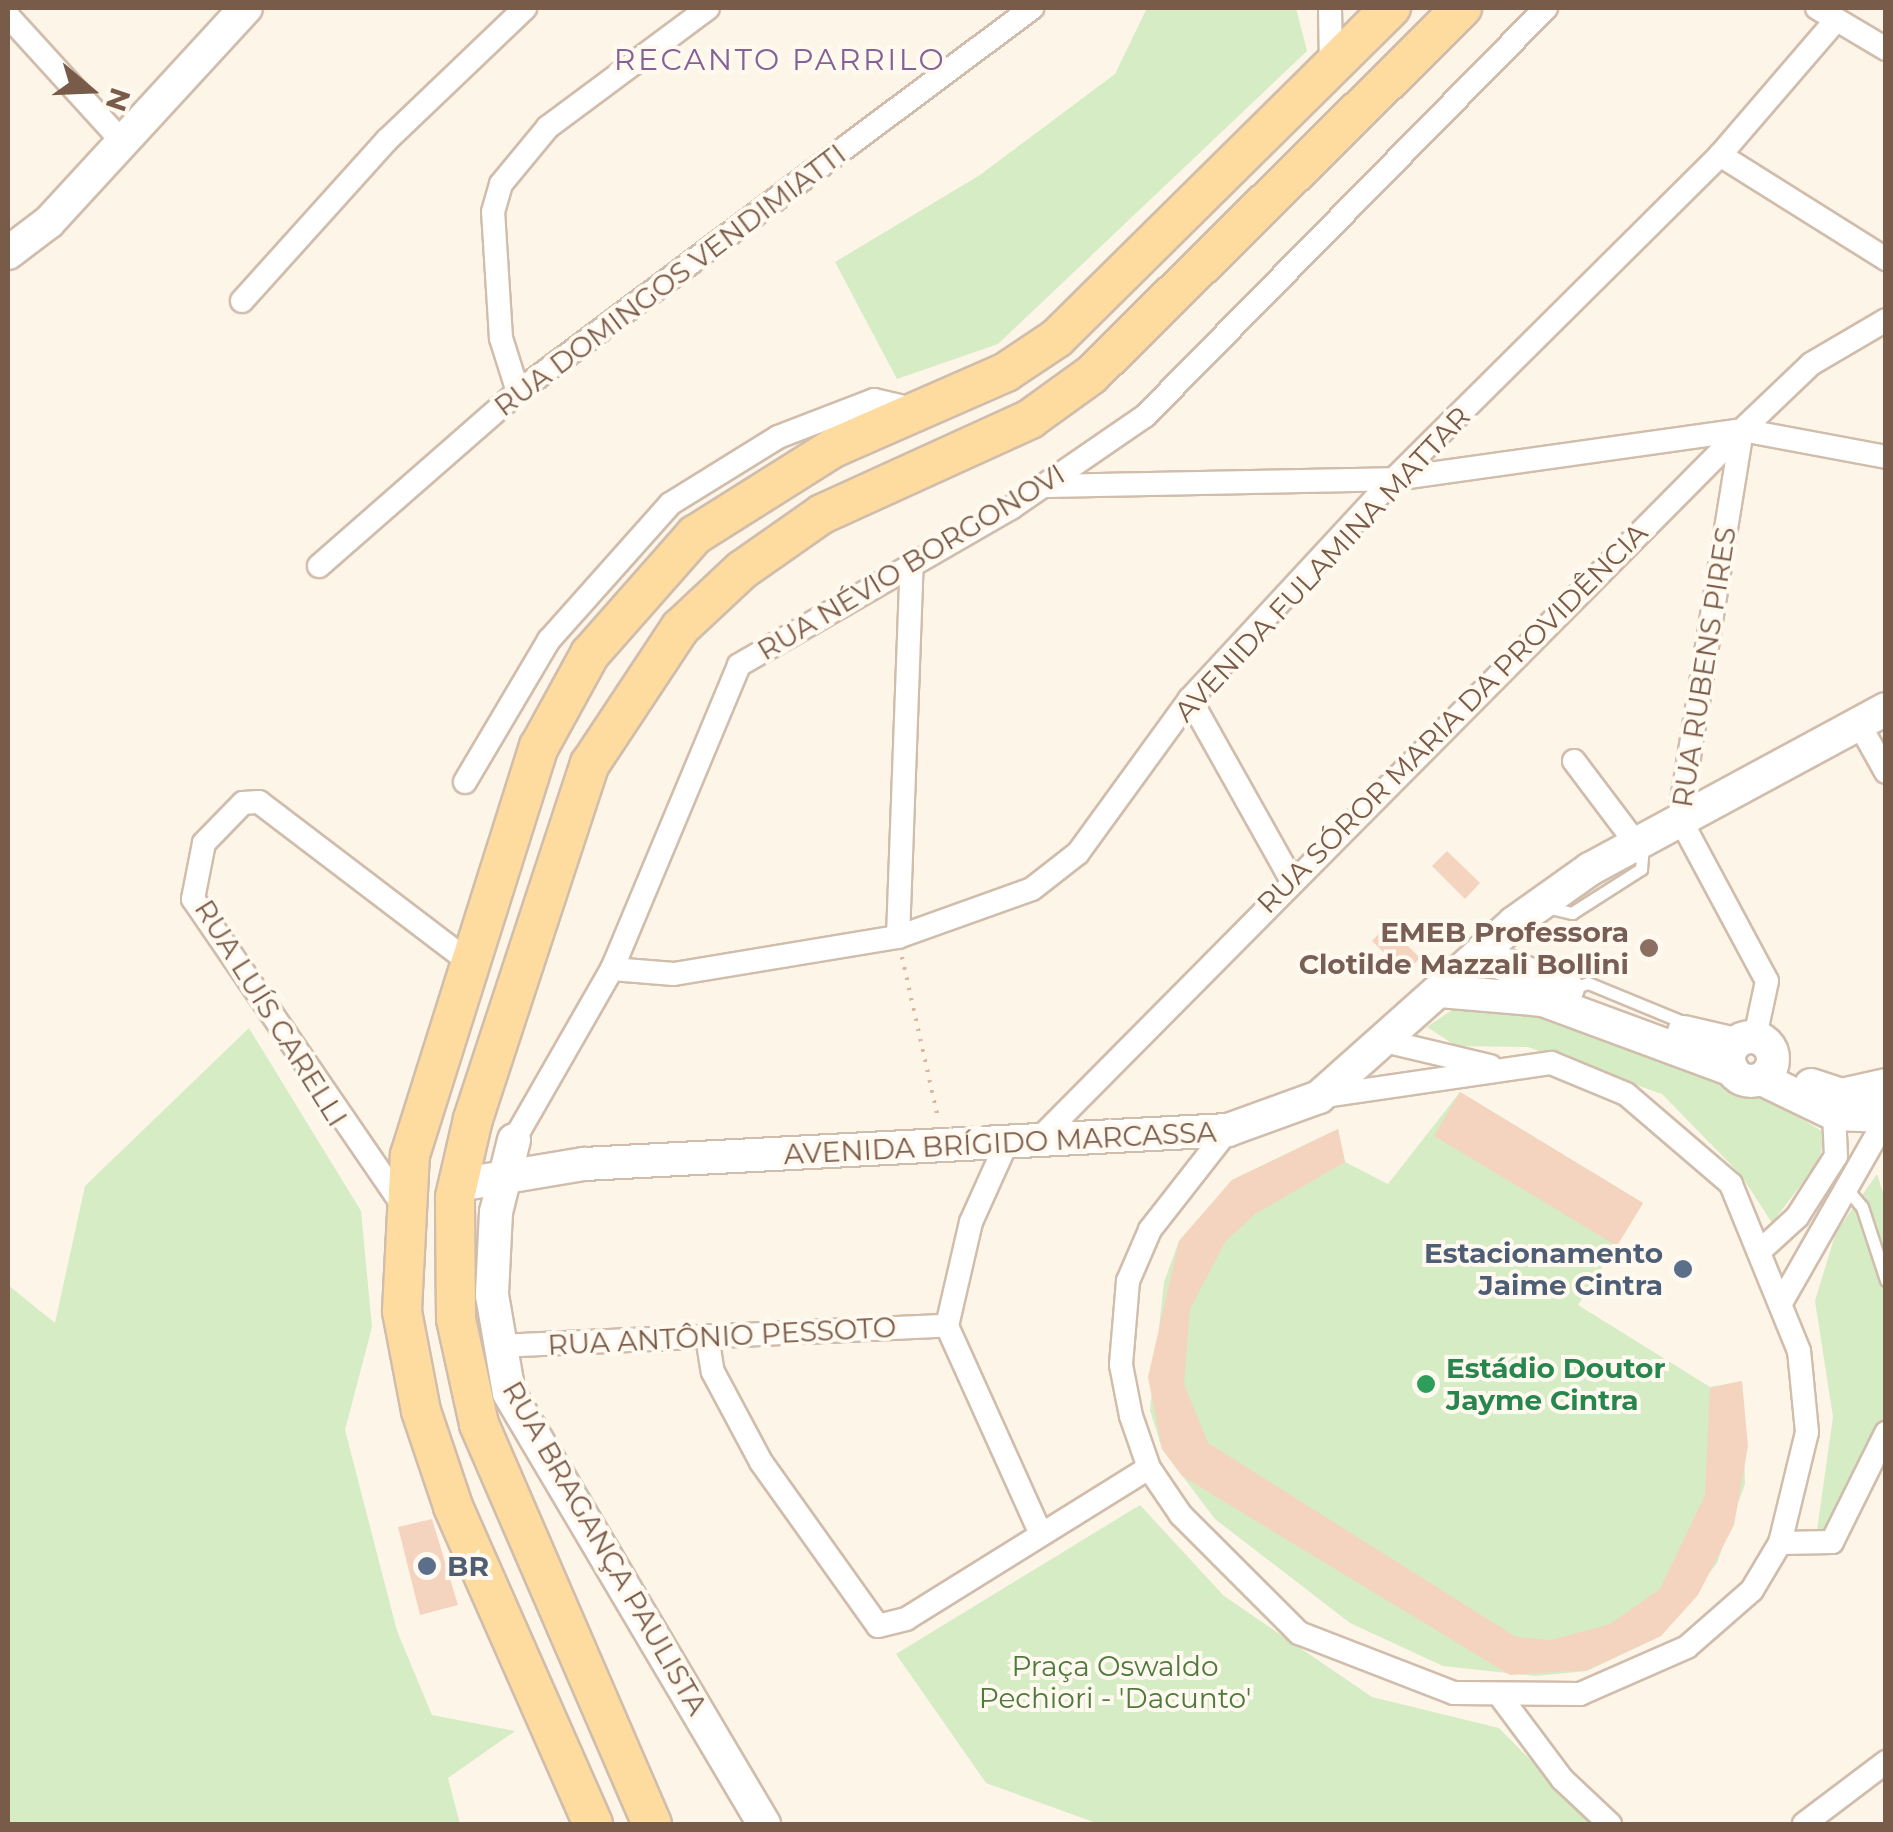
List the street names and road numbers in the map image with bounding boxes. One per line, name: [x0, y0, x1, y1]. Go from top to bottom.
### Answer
street label: RUA DOMINGOS VENDIMIATTI: [488, 137, 852, 423]
street label: AVENIDA FULAMINA MATTAR: [1167, 400, 1477, 728]
street label: RUA NÉVIO BORGONOVI: [751, 457, 1071, 667]
street label: RUA SÓROR MARIA DA PROVIDÊNCIA: [1250, 516, 1654, 920]
street label: RUA RUBENS PIRES: [1665, 524, 1743, 810]
street label: RUA LUÍS CARELLI: [188, 894, 354, 1132]
street label: AVENIDA BRÍGIDO MARCASSA: [783, 1115, 1217, 1171]
street label: RUA ANTÔNIO PESSOTO: [547, 1310, 897, 1362]
street label: RUA BRAGANÇA PAULISTA: [496, 1375, 714, 1721]

